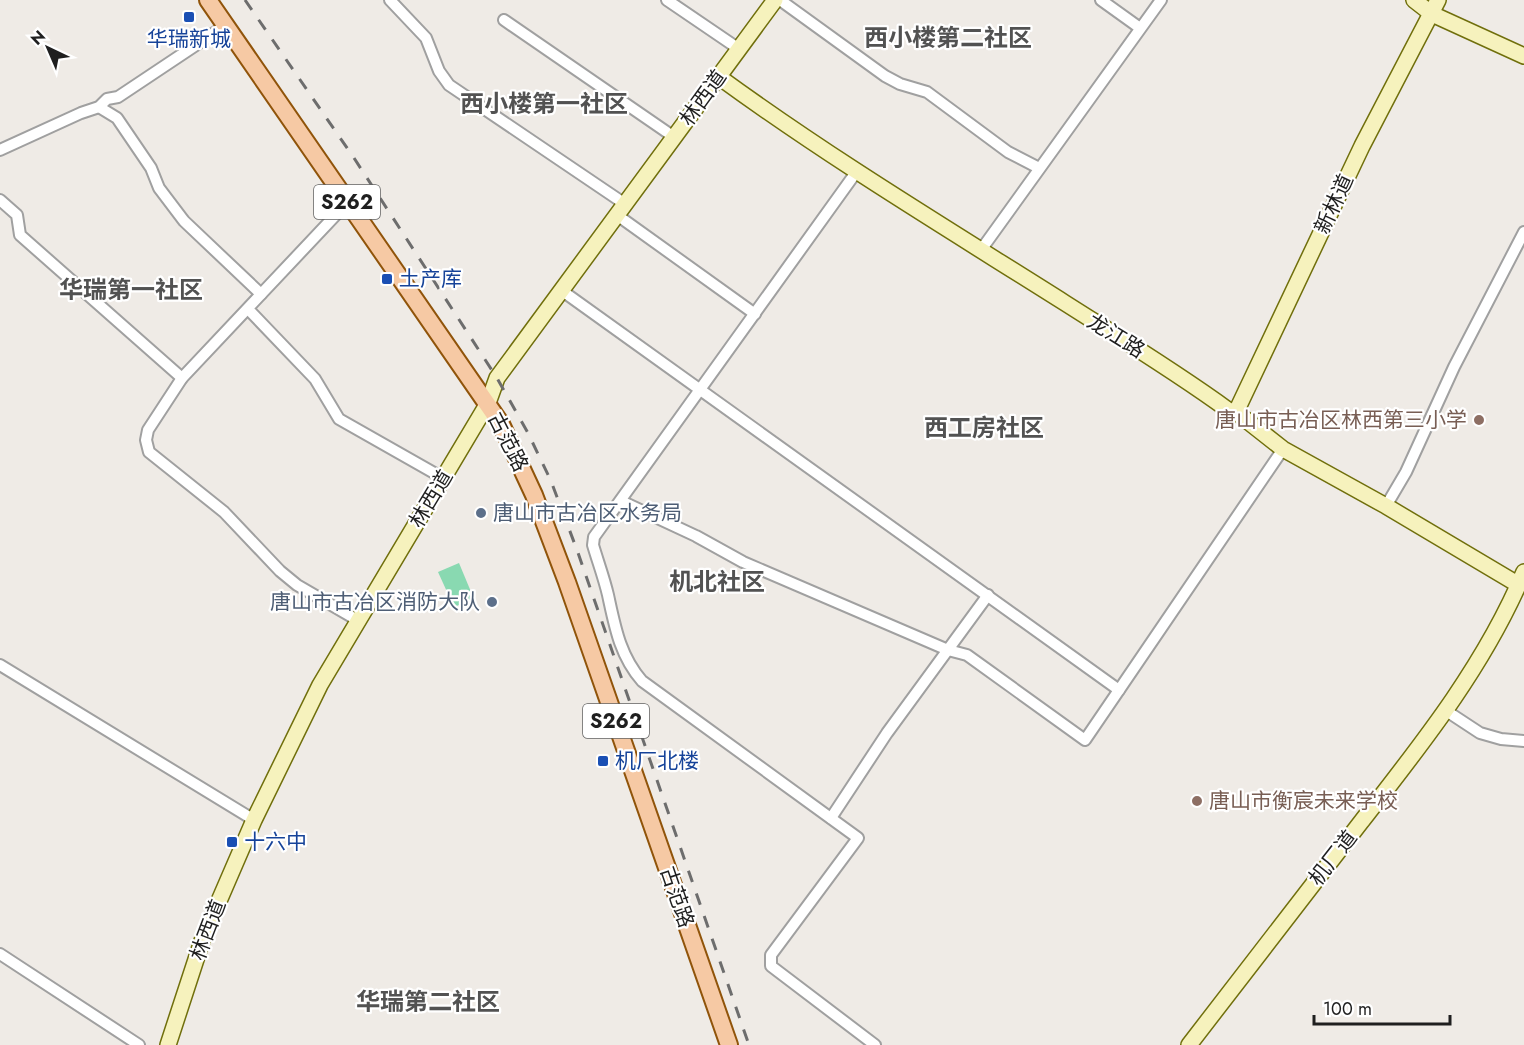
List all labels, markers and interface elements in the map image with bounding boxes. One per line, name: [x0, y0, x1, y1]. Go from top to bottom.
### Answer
marker: 华瑞新城: [182, 10, 196, 24]
north arrow: [18, 18, 78, 78]
district label: 西小楼第二社区: [864, 20, 1032, 55]
place label: 华瑞新城: [147, 24, 231, 54]
text: N: [25, 25, 50, 50]
street label: 林西道: [672, 64, 734, 132]
district label: 西小楼第一社区: [460, 86, 628, 121]
street label: 新林道: [1307, 169, 1361, 239]
road number: S262: [314, 185, 380, 219]
place label: 土产库: [399, 264, 462, 294]
district label: 华瑞第一社区: [59, 272, 203, 307]
marker: 土产库: [380, 272, 394, 286]
street label: 龙江路: [1081, 307, 1151, 365]
place label: 唐山市古冶区林西第三小学: [1215, 405, 1467, 435]
street label: 古范路: [480, 407, 536, 477]
district label: 西工房社区: [924, 410, 1044, 445]
marker: 唐山市古冶区林西第三小学: [1472, 413, 1486, 427]
street label: 林西道: [402, 464, 460, 534]
place label: 唐山市古冶区水务局: [493, 498, 682, 528]
marker: 唐山市古冶区水务局: [474, 506, 488, 520]
district label: 机北社区: [669, 564, 765, 599]
place label: 唐山市古冶区消防大队: [270, 587, 480, 617]
marker: 唐山市古冶区消防大队: [485, 595, 499, 609]
road number: S262: [583, 704, 649, 738]
place label: 机厂北楼: [615, 746, 699, 776]
marker: 机厂北楼: [596, 754, 610, 768]
place label: 唐山市衡宸未来学校: [1209, 786, 1398, 816]
marker: 唐山市衡宸未来学校: [1190, 794, 1204, 808]
street label: 机厂道: [1302, 824, 1364, 892]
place label: 十六中: [244, 827, 307, 857]
marker: 十六中: [225, 835, 239, 849]
street label: 古范路: [653, 862, 701, 932]
street label: 林西道: [183, 895, 233, 965]
district label: 华瑞第二社区: [356, 984, 500, 1019]
scale bar: [1314, 988, 1450, 1026]
text: 100 m: [1323, 996, 1372, 1022]

